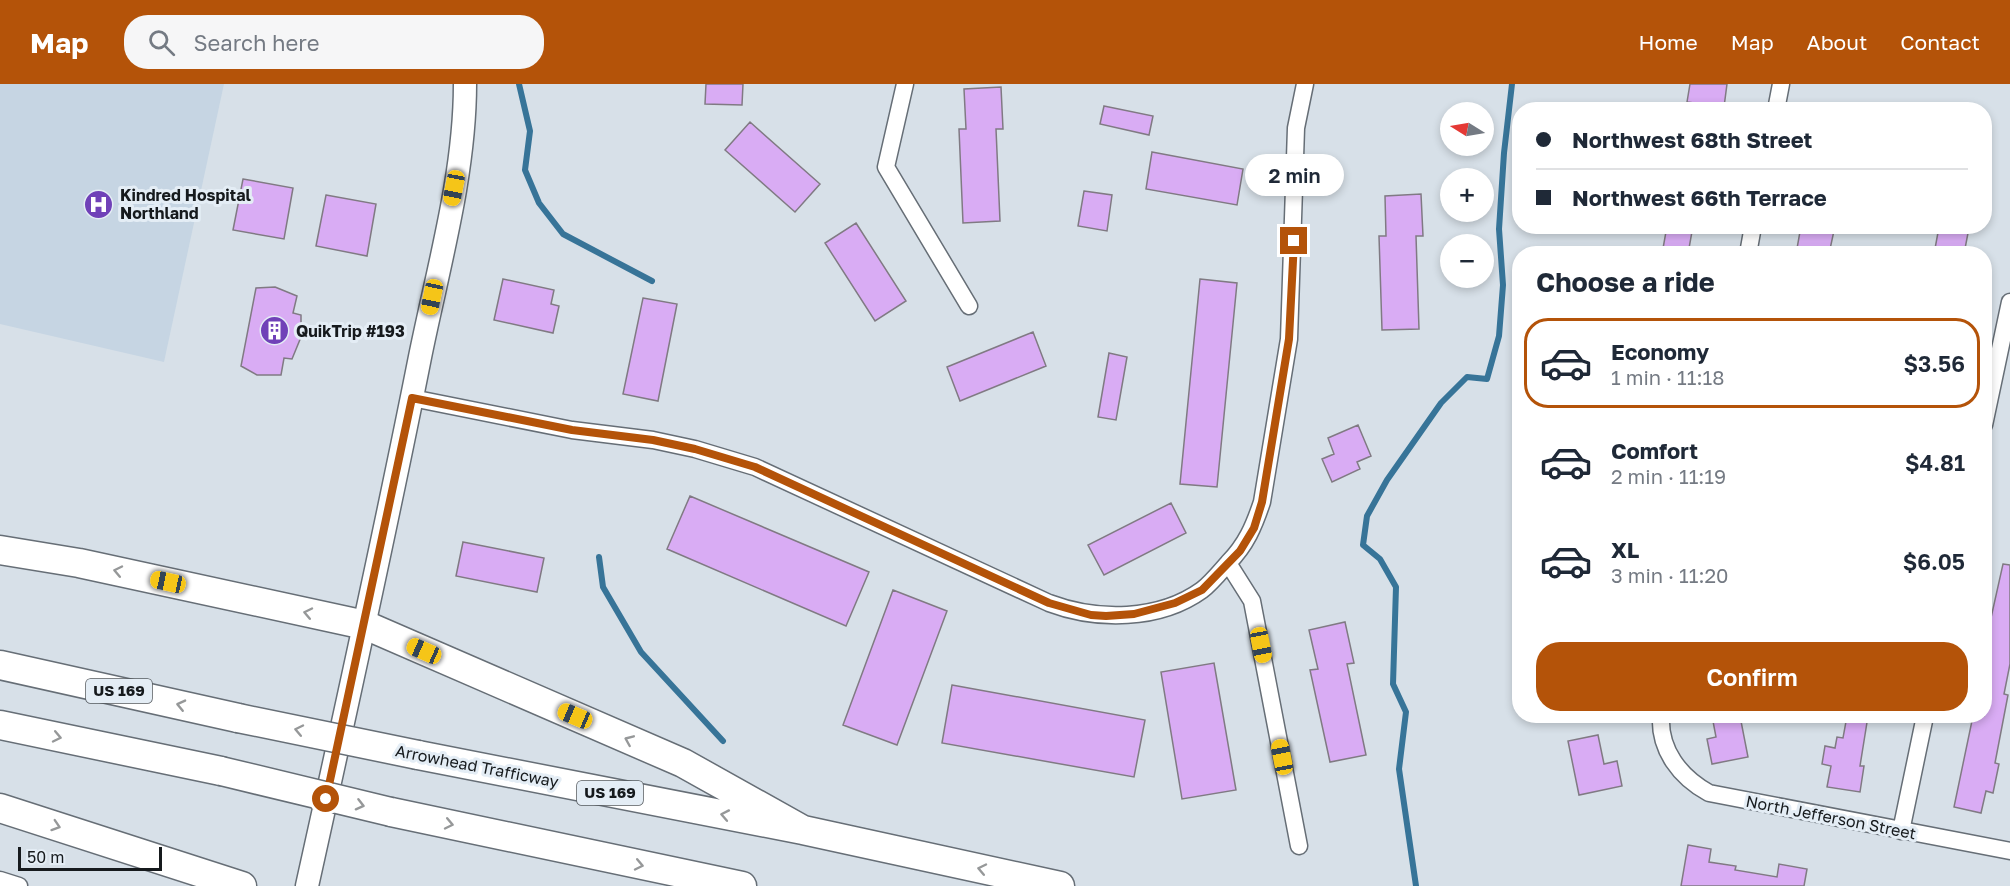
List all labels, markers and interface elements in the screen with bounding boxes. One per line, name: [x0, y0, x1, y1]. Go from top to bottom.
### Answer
search box: [124, 15, 544, 69]
text: Map: [30, 26, 88, 59]
icon: search: [145, 26, 178, 59]
text: Search here: [193, 29, 319, 56]
text: Home: [1638, 29, 1698, 55]
text: Map: [1731, 29, 1774, 55]
text: About: [1807, 29, 1867, 55]
text: Contact: [1900, 29, 1980, 55]
north arrow: [1440, 102, 1494, 156]
map controls: [1440, 102, 1494, 288]
text: Northwest 68th Street: [1572, 126, 1812, 153]
callout: 2 min: [1244, 154, 1344, 196]
text: 2 min: [1269, 163, 1321, 187]
button: +: [1440, 168, 1494, 222]
car: [442, 169, 466, 207]
text: Northwest 66th Terrace: [1572, 184, 1827, 211]
place label: Kindred Hospital Northland: [120, 185, 251, 223]
hospital icon: Kindred Hospital Northland: [83, 188, 115, 220]
route end: [1280, 227, 1307, 254]
button: −: [1440, 234, 1494, 288]
text: Choose a ride: [1536, 266, 1715, 298]
car: [419, 278, 445, 316]
building icon: QuikTrip #193: [259, 315, 291, 347]
place label: QuikTrip #193: [296, 321, 405, 341]
icon: car: [1539, 336, 1593, 390]
text: Economy: [1611, 338, 1709, 365]
text: $3.56: [1903, 350, 1965, 377]
text: 1 min · 11:18: [1611, 365, 1724, 389]
icon: car: [1539, 435, 1593, 489]
text: Comfort: [1611, 437, 1698, 464]
text: $4.81: [1905, 449, 1965, 476]
text: 2 min · 11:19: [1611, 464, 1726, 488]
icon: car: [1539, 534, 1593, 588]
text: XL: [1611, 536, 1639, 563]
text: $6.05: [1903, 548, 1965, 575]
text: 3 min · 11:20: [1611, 563, 1728, 587]
one-way arrow: [113, 565, 123, 578]
car: [149, 569, 187, 595]
one-way arrow: [303, 607, 313, 620]
car: [1249, 626, 1273, 664]
car: [404, 635, 444, 667]
button: Confirm: [1536, 642, 1968, 711]
road number: US 169: [86, 679, 152, 703]
one-way arrow: [177, 700, 187, 713]
car: [555, 701, 595, 731]
one-way arrow: [294, 725, 304, 738]
one-way arrow: [52, 730, 62, 743]
one-way arrow: [624, 735, 635, 747]
car: [1270, 738, 1294, 776]
street label: Arrowhead Trafficway: [394, 740, 560, 792]
road number: US 169: [577, 781, 643, 805]
route start: [312, 785, 339, 812]
street label: North Jefferson Street: [1744, 791, 1918, 843]
one-way arrow: [354, 797, 364, 810]
one-way arrow: [721, 809, 731, 822]
one-way arrow: [443, 817, 453, 830]
one-way arrow: [50, 818, 61, 831]
scale bar: [18, 844, 162, 872]
text: 50 m: [27, 847, 64, 867]
one-way arrow: [634, 857, 644, 870]
one-way arrow: [977, 863, 987, 876]

